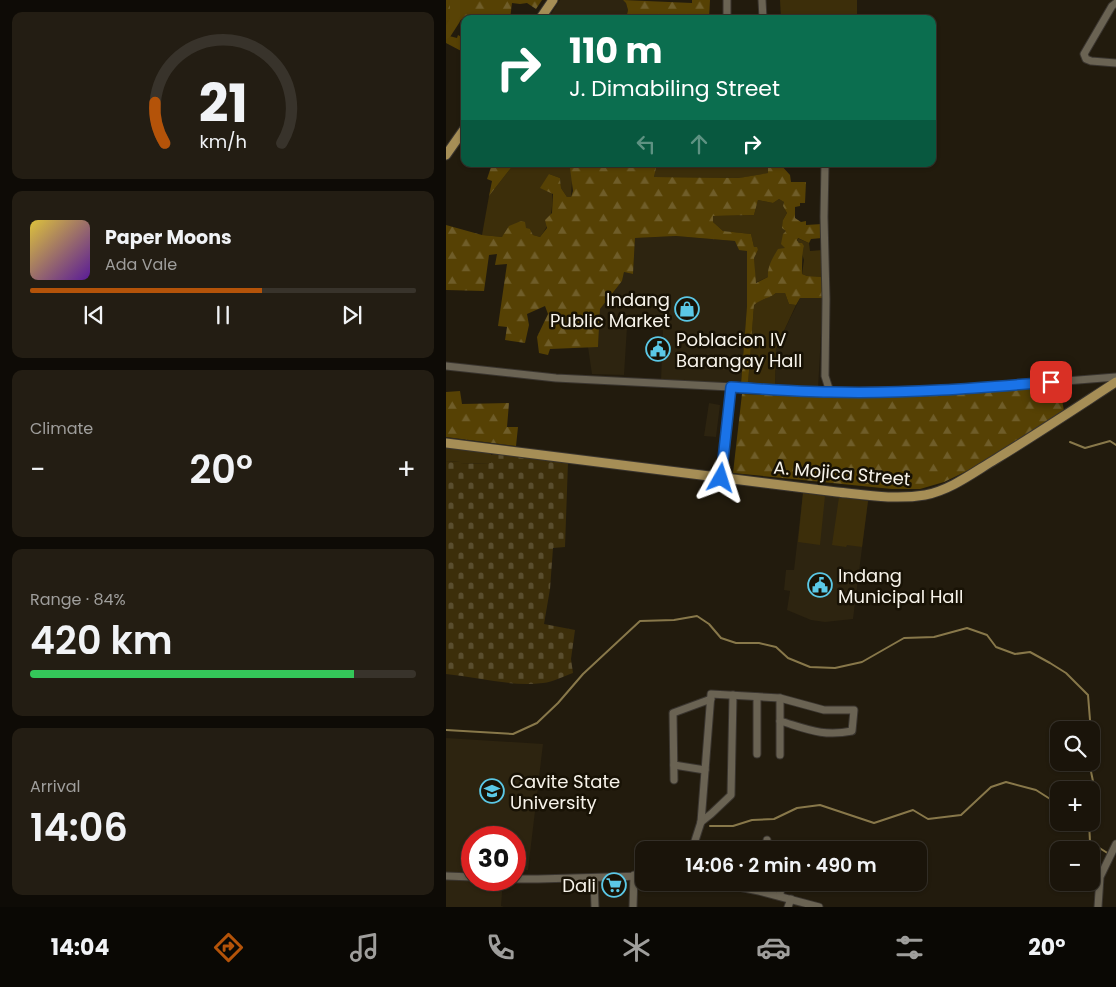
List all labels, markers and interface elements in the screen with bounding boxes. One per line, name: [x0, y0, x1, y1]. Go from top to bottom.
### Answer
text: 110 m: [569, 26, 663, 75]
icon: right: [486, 35, 551, 100]
text: 21: [198, 67, 248, 140]
text: J. Dimabiling Street: [569, 73, 780, 104]
text: km/h: [199, 129, 247, 154]
icon: left: [632, 130, 660, 158]
icon: ahead: [685, 130, 713, 158]
icon: right: [738, 130, 766, 158]
text: Paper Moons: [105, 224, 232, 251]
text: Ada Vale: [105, 253, 177, 276]
place label: Indang Public Market: [550, 287, 670, 333]
shop icon: Indang Public Market: [674, 296, 700, 322]
icon: previous: [80, 301, 108, 329]
icon: pause: [209, 301, 237, 329]
icon: next: [338, 301, 366, 329]
place label: Poblacion IV Barangay Hall: [676, 327, 802, 373]
public building icon: Poblacion IV Barangay Hall: [645, 336, 671, 362]
pin: [1030, 361, 1072, 403]
icon: arrive: [1037, 368, 1065, 396]
text: Climate: [30, 417, 93, 440]
text: 20°: [190, 443, 253, 496]
text: −: [30, 450, 45, 489]
text: +: [397, 450, 416, 489]
position arrow: [694, 451, 746, 503]
street label: A. Mojica Street: [773, 455, 911, 491]
place label: Indang Municipal Hall: [838, 563, 963, 609]
public building icon: Indang Municipal Hall: [807, 572, 833, 598]
text: Range · 84%: [30, 588, 126, 611]
text: 420 km: [30, 614, 173, 667]
map controls: [1050, 721, 1100, 891]
button: search: [1050, 721, 1100, 771]
place label: Cavite State University: [510, 769, 620, 815]
text: Arrival: [30, 775, 80, 798]
school or university icon: Cavite State University: [479, 778, 505, 804]
button: +: [1050, 781, 1100, 831]
text: 14:06: [30, 801, 128, 854]
speed limit sign: 30: [461, 826, 526, 891]
button: −: [1050, 841, 1100, 891]
text: 14:06 · 2 min · 490 m: [685, 852, 877, 879]
supermarket icon: Dali: [601, 872, 627, 898]
place label: Dali: [562, 873, 596, 898]
icon: directions: [211, 930, 246, 965]
icon: music: [347, 930, 382, 965]
icon: phone: [483, 930, 518, 965]
icon: climate: [619, 930, 654, 965]
icon: car: [756, 930, 791, 965]
icon: filters: [892, 930, 927, 965]
text: 14:04: [51, 932, 109, 963]
text: 20°: [1028, 932, 1065, 963]

